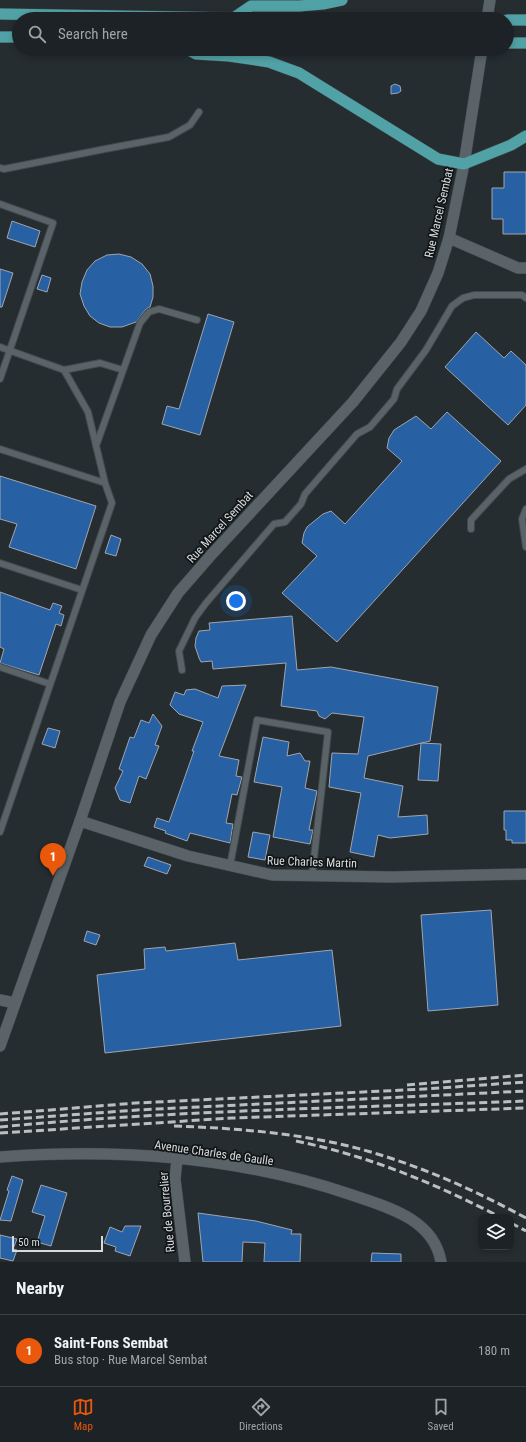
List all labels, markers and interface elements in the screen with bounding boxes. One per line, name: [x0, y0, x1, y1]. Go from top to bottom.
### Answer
search box: [12, 12, 514, 56]
icon: search: [26, 23, 48, 45]
text: Search here: [58, 25, 128, 43]
street label: Rue Marcel Sembat: [422, 166, 456, 259]
street label: Rue Marcel Sembat: [184, 488, 256, 566]
your location: [226, 591, 246, 611]
pin: 1: [40, 843, 66, 876]
street label: Rue Charles Martin: [267, 853, 357, 871]
street label: Avenue Charles de Gaulle: [154, 1138, 275, 1168]
street label: Rue de Bourrelier: [156, 1171, 177, 1253]
map controls: [478, 1214, 514, 1250]
button: layers: [478, 1214, 514, 1250]
scale bar: [12, 1234, 103, 1253]
text: 50 m: [18, 1236, 40, 1249]
text: Nearby: [16, 1278, 64, 1298]
text: Saint-Fons Sembat: [54, 1334, 168, 1352]
text: 1: [26, 1343, 32, 1358]
text: 180 m: [478, 1343, 510, 1358]
text: Bus stop · Rue Marcel Sembat: [54, 1352, 207, 1367]
tab: Map: [72, 1396, 94, 1433]
tab: Directions: [239, 1396, 283, 1433]
tab: Saved: [428, 1396, 454, 1433]

